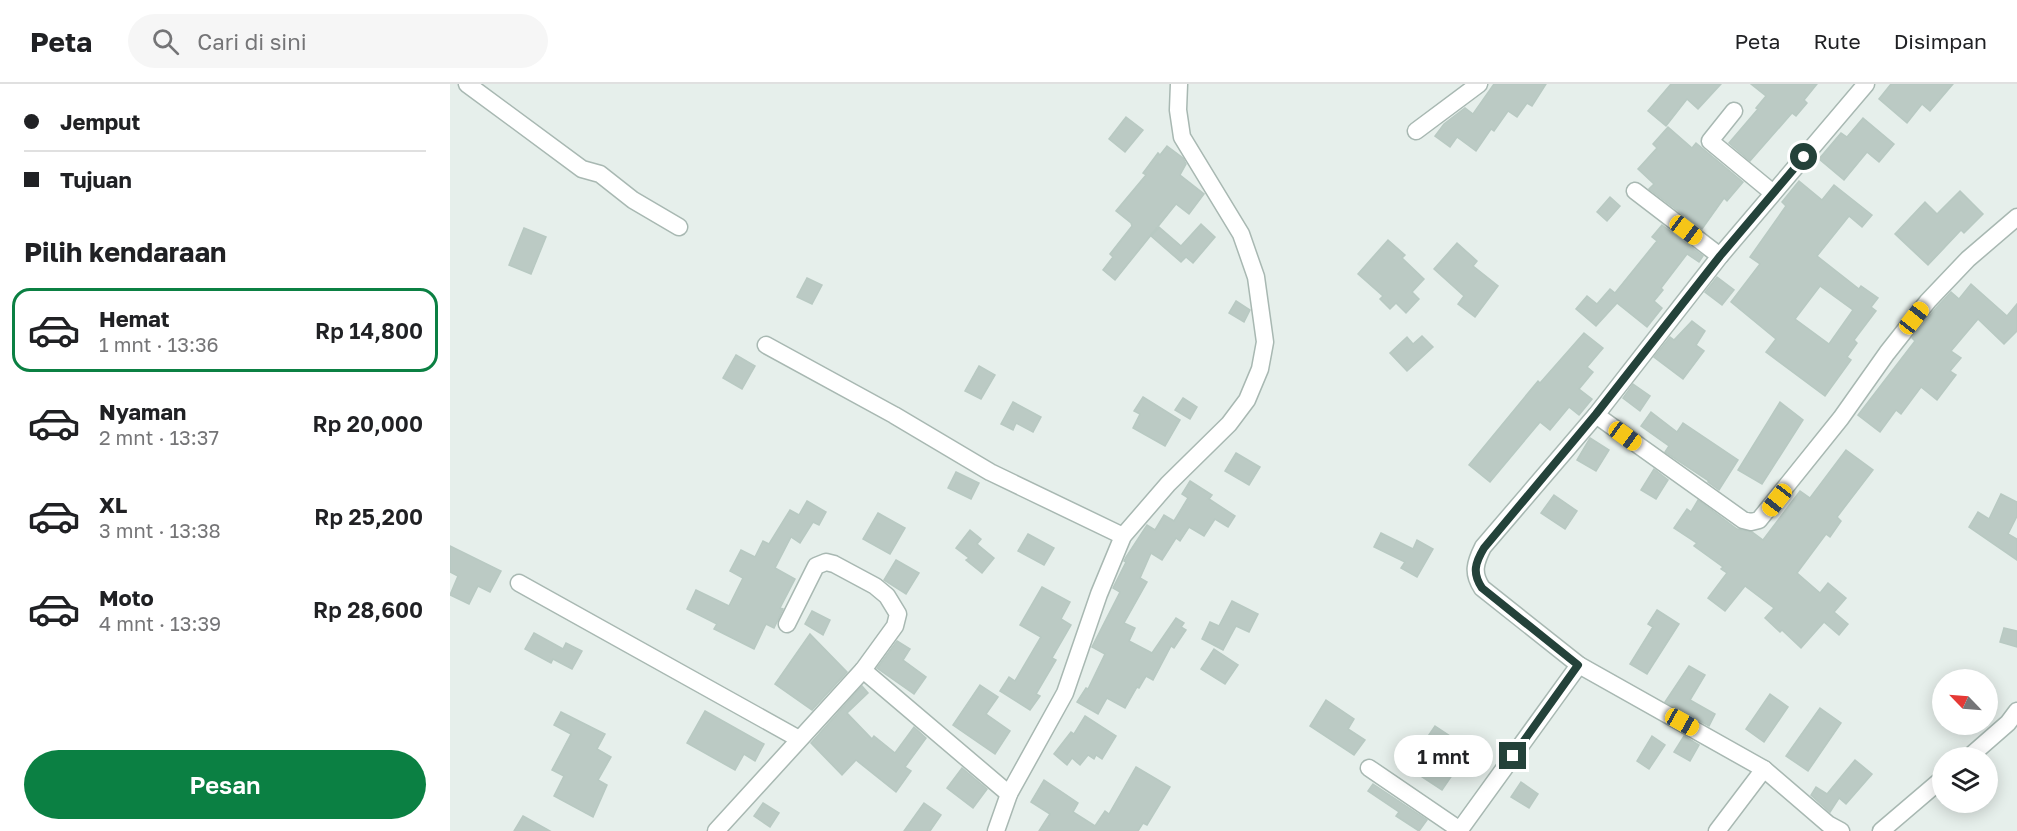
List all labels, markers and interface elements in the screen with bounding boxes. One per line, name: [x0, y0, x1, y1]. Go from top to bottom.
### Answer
search box: [128, 14, 548, 68]
text: Peta: [30, 25, 92, 58]
icon: search: [149, 25, 182, 58]
text: Cari di sini: [197, 28, 307, 55]
text: Peta: [1734, 28, 1780, 54]
text: Rute: [1813, 28, 1861, 54]
text: Disimpan: [1894, 28, 1987, 54]
text: Jemput: [60, 108, 140, 135]
route start: [1790, 143, 1817, 170]
text: Tujuan: [60, 166, 132, 193]
car: [1666, 212, 1706, 248]
text: Pilih kendaraan: [24, 236, 226, 268]
car: [1896, 298, 1932, 338]
icon: car: [27, 303, 81, 357]
text: Hemat: [99, 305, 170, 332]
text: Rp 14,800: [315, 317, 423, 344]
text: 1 mnt · 13:36: [99, 332, 219, 356]
icon: car: [27, 396, 81, 450]
text: Nyaman: [99, 398, 186, 425]
text: Rp 20,000: [313, 410, 423, 437]
car: [1605, 418, 1645, 454]
text: 2 mnt · 13:37: [99, 425, 219, 449]
car: [1759, 480, 1795, 520]
icon: car: [27, 489, 81, 543]
text: XL: [99, 491, 127, 518]
text: Rp 25,200: [314, 503, 423, 530]
text: 3 mnt · 13:38: [99, 518, 221, 542]
icon: car: [27, 582, 81, 636]
text: Moto: [99, 584, 154, 611]
text: Rp 28,600: [313, 596, 423, 623]
text: 4 mnt · 13:39: [99, 611, 221, 635]
north arrow: [1932, 669, 1998, 735]
map controls: [1932, 669, 1998, 813]
car: [1662, 705, 1702, 739]
callout: 1 mnt: [1393, 735, 1492, 777]
route end: [1499, 742, 1526, 769]
text: 1 mnt: [1417, 744, 1470, 768]
button: layers: [1932, 747, 1998, 813]
button: Pesan: [24, 750, 426, 819]

